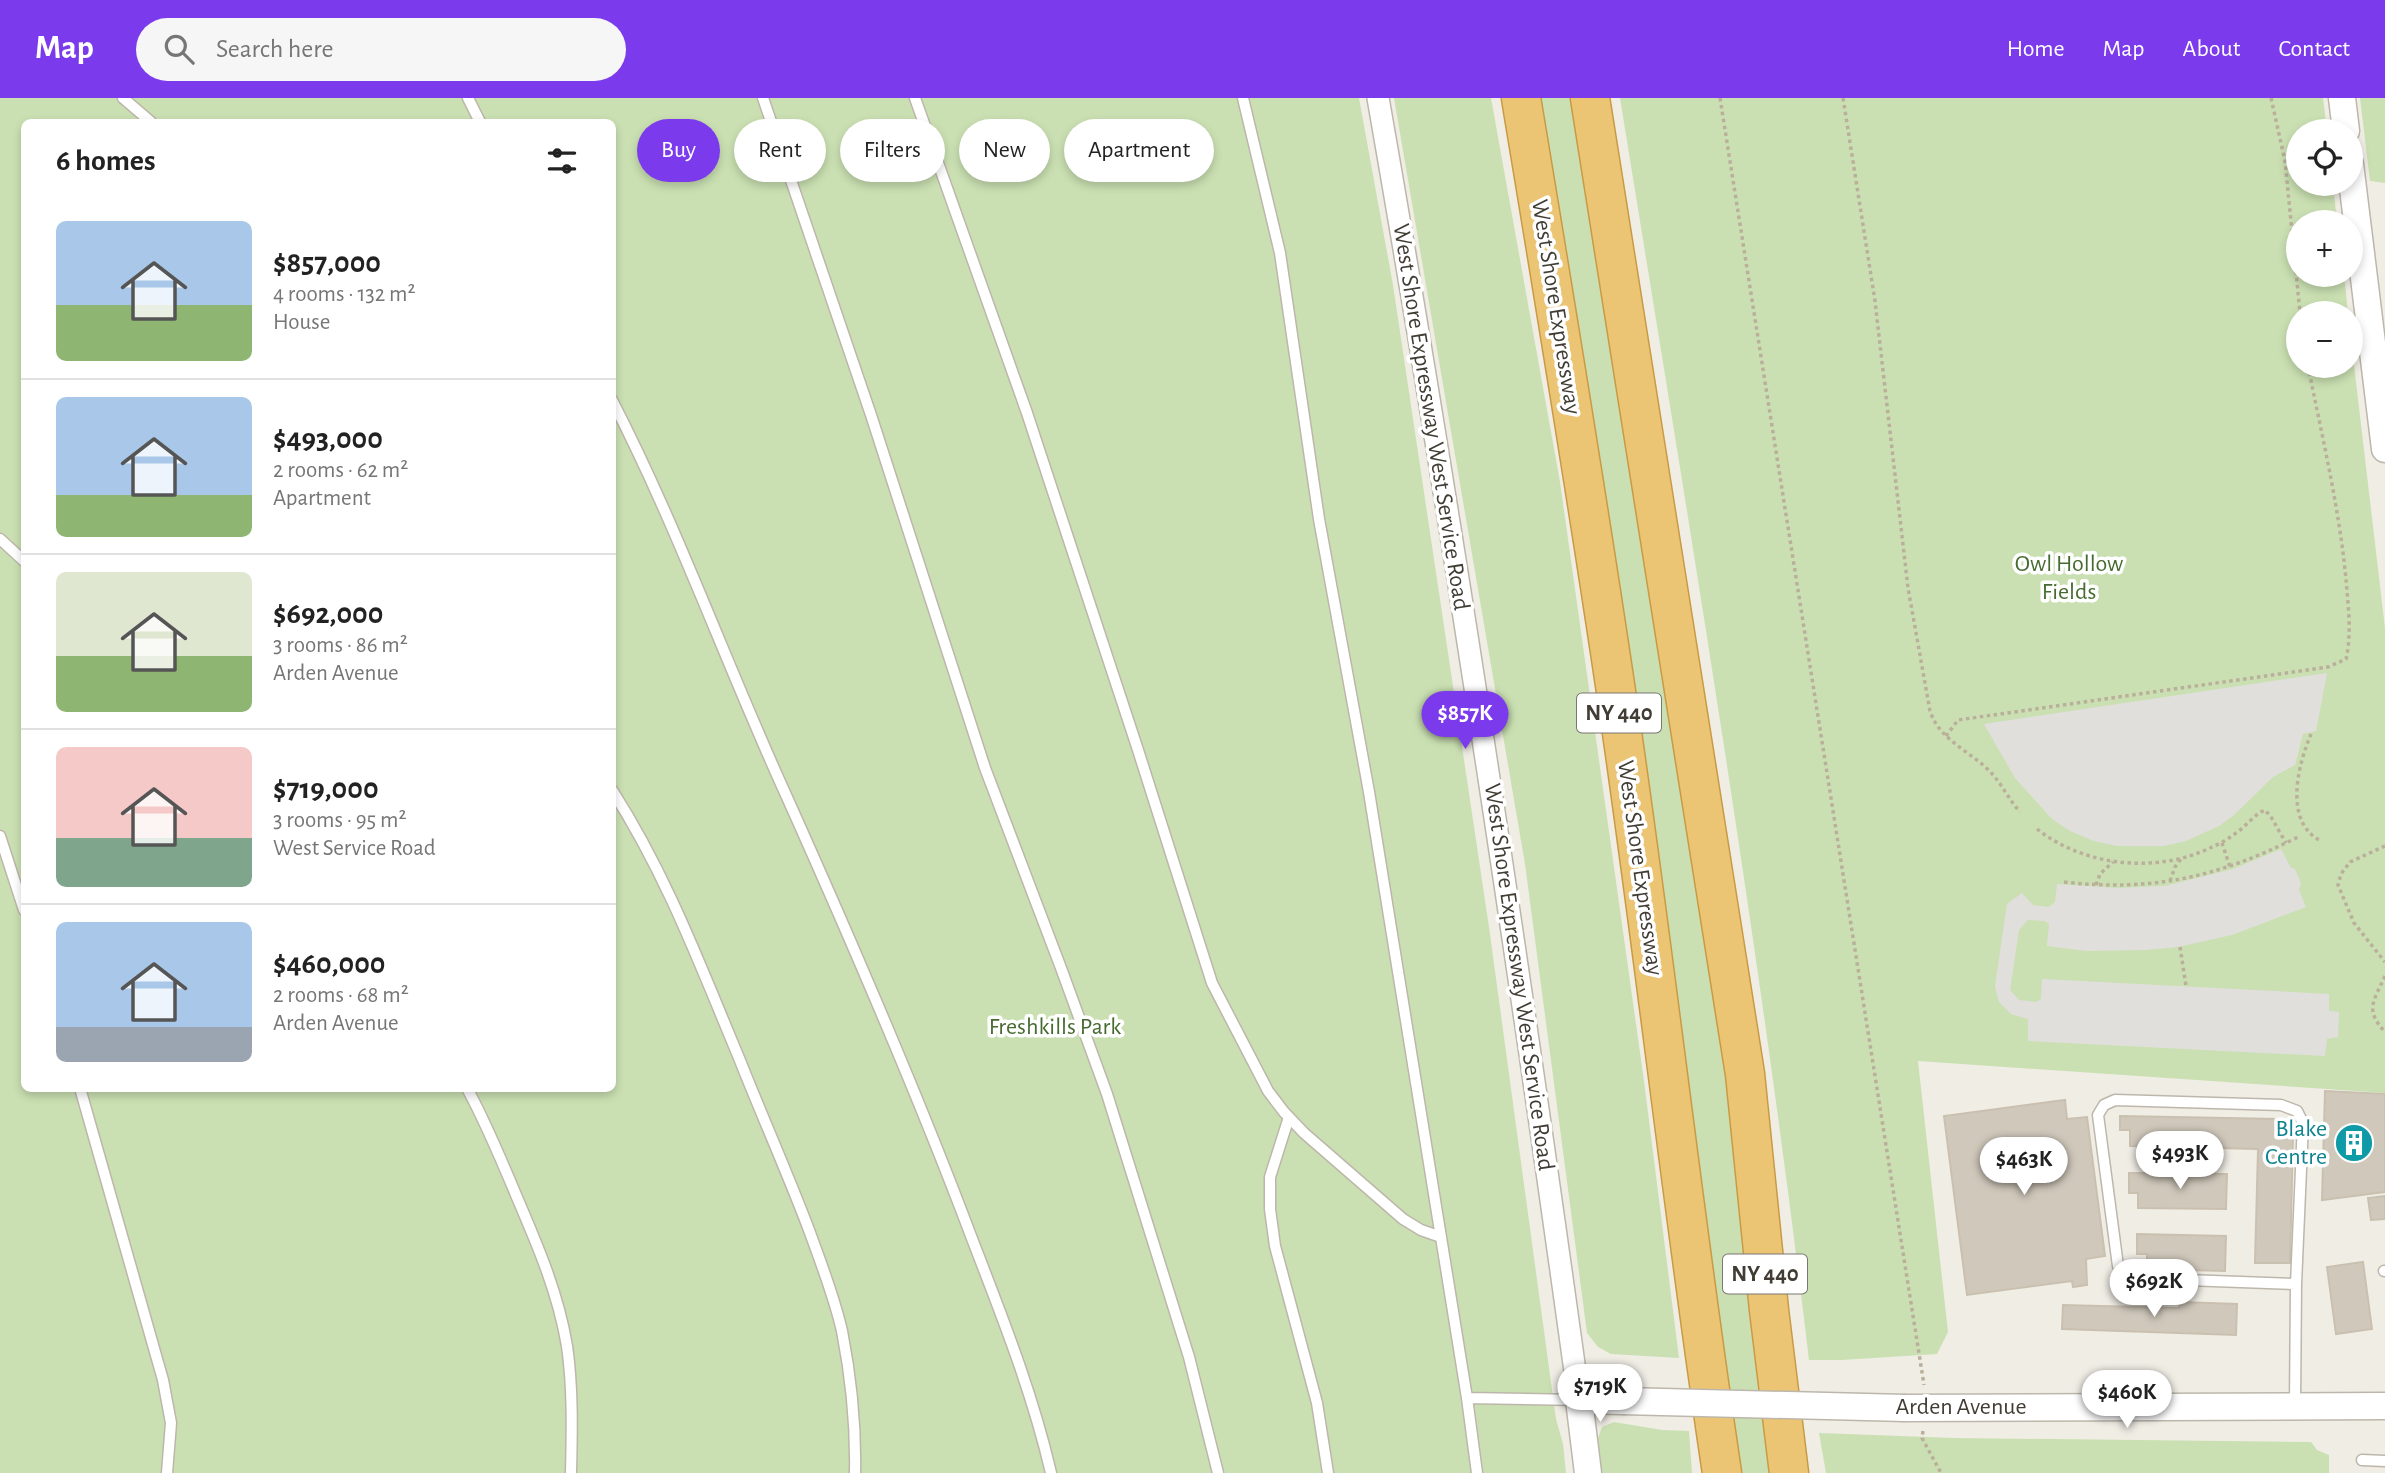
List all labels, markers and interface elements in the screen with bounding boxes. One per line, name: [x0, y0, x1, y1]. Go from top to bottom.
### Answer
search box: [136, 18, 626, 81]
icon: search: [160, 30, 198, 68]
text: Map: [35, 32, 94, 65]
text: Search here: [216, 36, 334, 62]
text: Home: [2007, 37, 2065, 61]
text: Map: [2103, 37, 2145, 61]
text: About: [2183, 37, 2240, 61]
text: Contact: [2278, 37, 2350, 61]
chip: Buy: [637, 119, 720, 182]
chip: Rent: [734, 119, 826, 182]
chip: Filters: [840, 119, 945, 182]
chip: New: [959, 119, 1050, 182]
chip: Apartment: [1064, 119, 1214, 182]
map controls: [2286, 119, 2363, 378]
button: locate: [2286, 119, 2363, 196]
icon: filters: [543, 142, 581, 180]
text: 6 homes: [56, 146, 156, 176]
street label: West Shore Expressway: [1527, 198, 1585, 416]
button: +: [2286, 210, 2363, 287]
street label: West Shore Expressway West Service Road: [1389, 222, 1473, 612]
text: $857,000: [273, 248, 381, 278]
icon: home: [112, 249, 196, 333]
text: 4 rooms · 132 m²: [273, 283, 415, 306]
button: −: [2286, 301, 2363, 378]
text: House: [273, 311, 330, 334]
text: $493,000: [273, 424, 383, 454]
icon: home: [112, 425, 196, 509]
text: 2 rooms · 62 m²: [273, 459, 408, 482]
text: Apartment: [273, 487, 371, 510]
park label: Owl Hollow Fields: [2015, 552, 2123, 604]
text: $692,000: [273, 599, 383, 629]
icon: home: [112, 600, 196, 684]
text: 3 rooms · 86 m²: [273, 634, 408, 657]
text: Arden Avenue: [273, 662, 399, 685]
pin: $857K: [1416, 692, 1514, 751]
road number: NY 440: [1577, 694, 1661, 733]
text: $857K: [1438, 702, 1493, 725]
street label: West Shore Expressway: [1613, 759, 1667, 977]
text: $719,000: [273, 774, 379, 804]
icon: home: [112, 775, 196, 859]
street label: West Shore Expressway West Service Road: [1480, 782, 1558, 1172]
text: 3 rooms · 95 m²: [273, 809, 406, 832]
text: West Service Road: [273, 837, 436, 860]
text: $460,000: [273, 949, 385, 979]
icon: home: [112, 950, 196, 1034]
text: 2 rooms · 68 m²: [273, 984, 409, 1007]
text: Arden Avenue: [273, 1012, 399, 1035]
park label: Freshkills Park: [989, 1015, 1121, 1039]
place label: Blake Centre: [2265, 1117, 2327, 1169]
building icon: Blake Centre: [2333, 1122, 2375, 1164]
pin: $493K: [2131, 1132, 2229, 1191]
pin: $463K: [1975, 1138, 2073, 1197]
text: $493K: [2152, 1142, 2208, 1165]
text: $463K: [1996, 1148, 2052, 1171]
road number: NY 440: [1723, 1254, 1807, 1294]
pin: $692K: [2105, 1260, 2203, 1319]
text: $692K: [2126, 1270, 2182, 1293]
pin: $719K: [1551, 1364, 1649, 1424]
pin: $460K: [2078, 1370, 2176, 1430]
text: $719K: [1573, 1375, 1627, 1398]
text: $460K: [2098, 1381, 2156, 1404]
street label: Arden Avenue: [1895, 1395, 2027, 1419]

